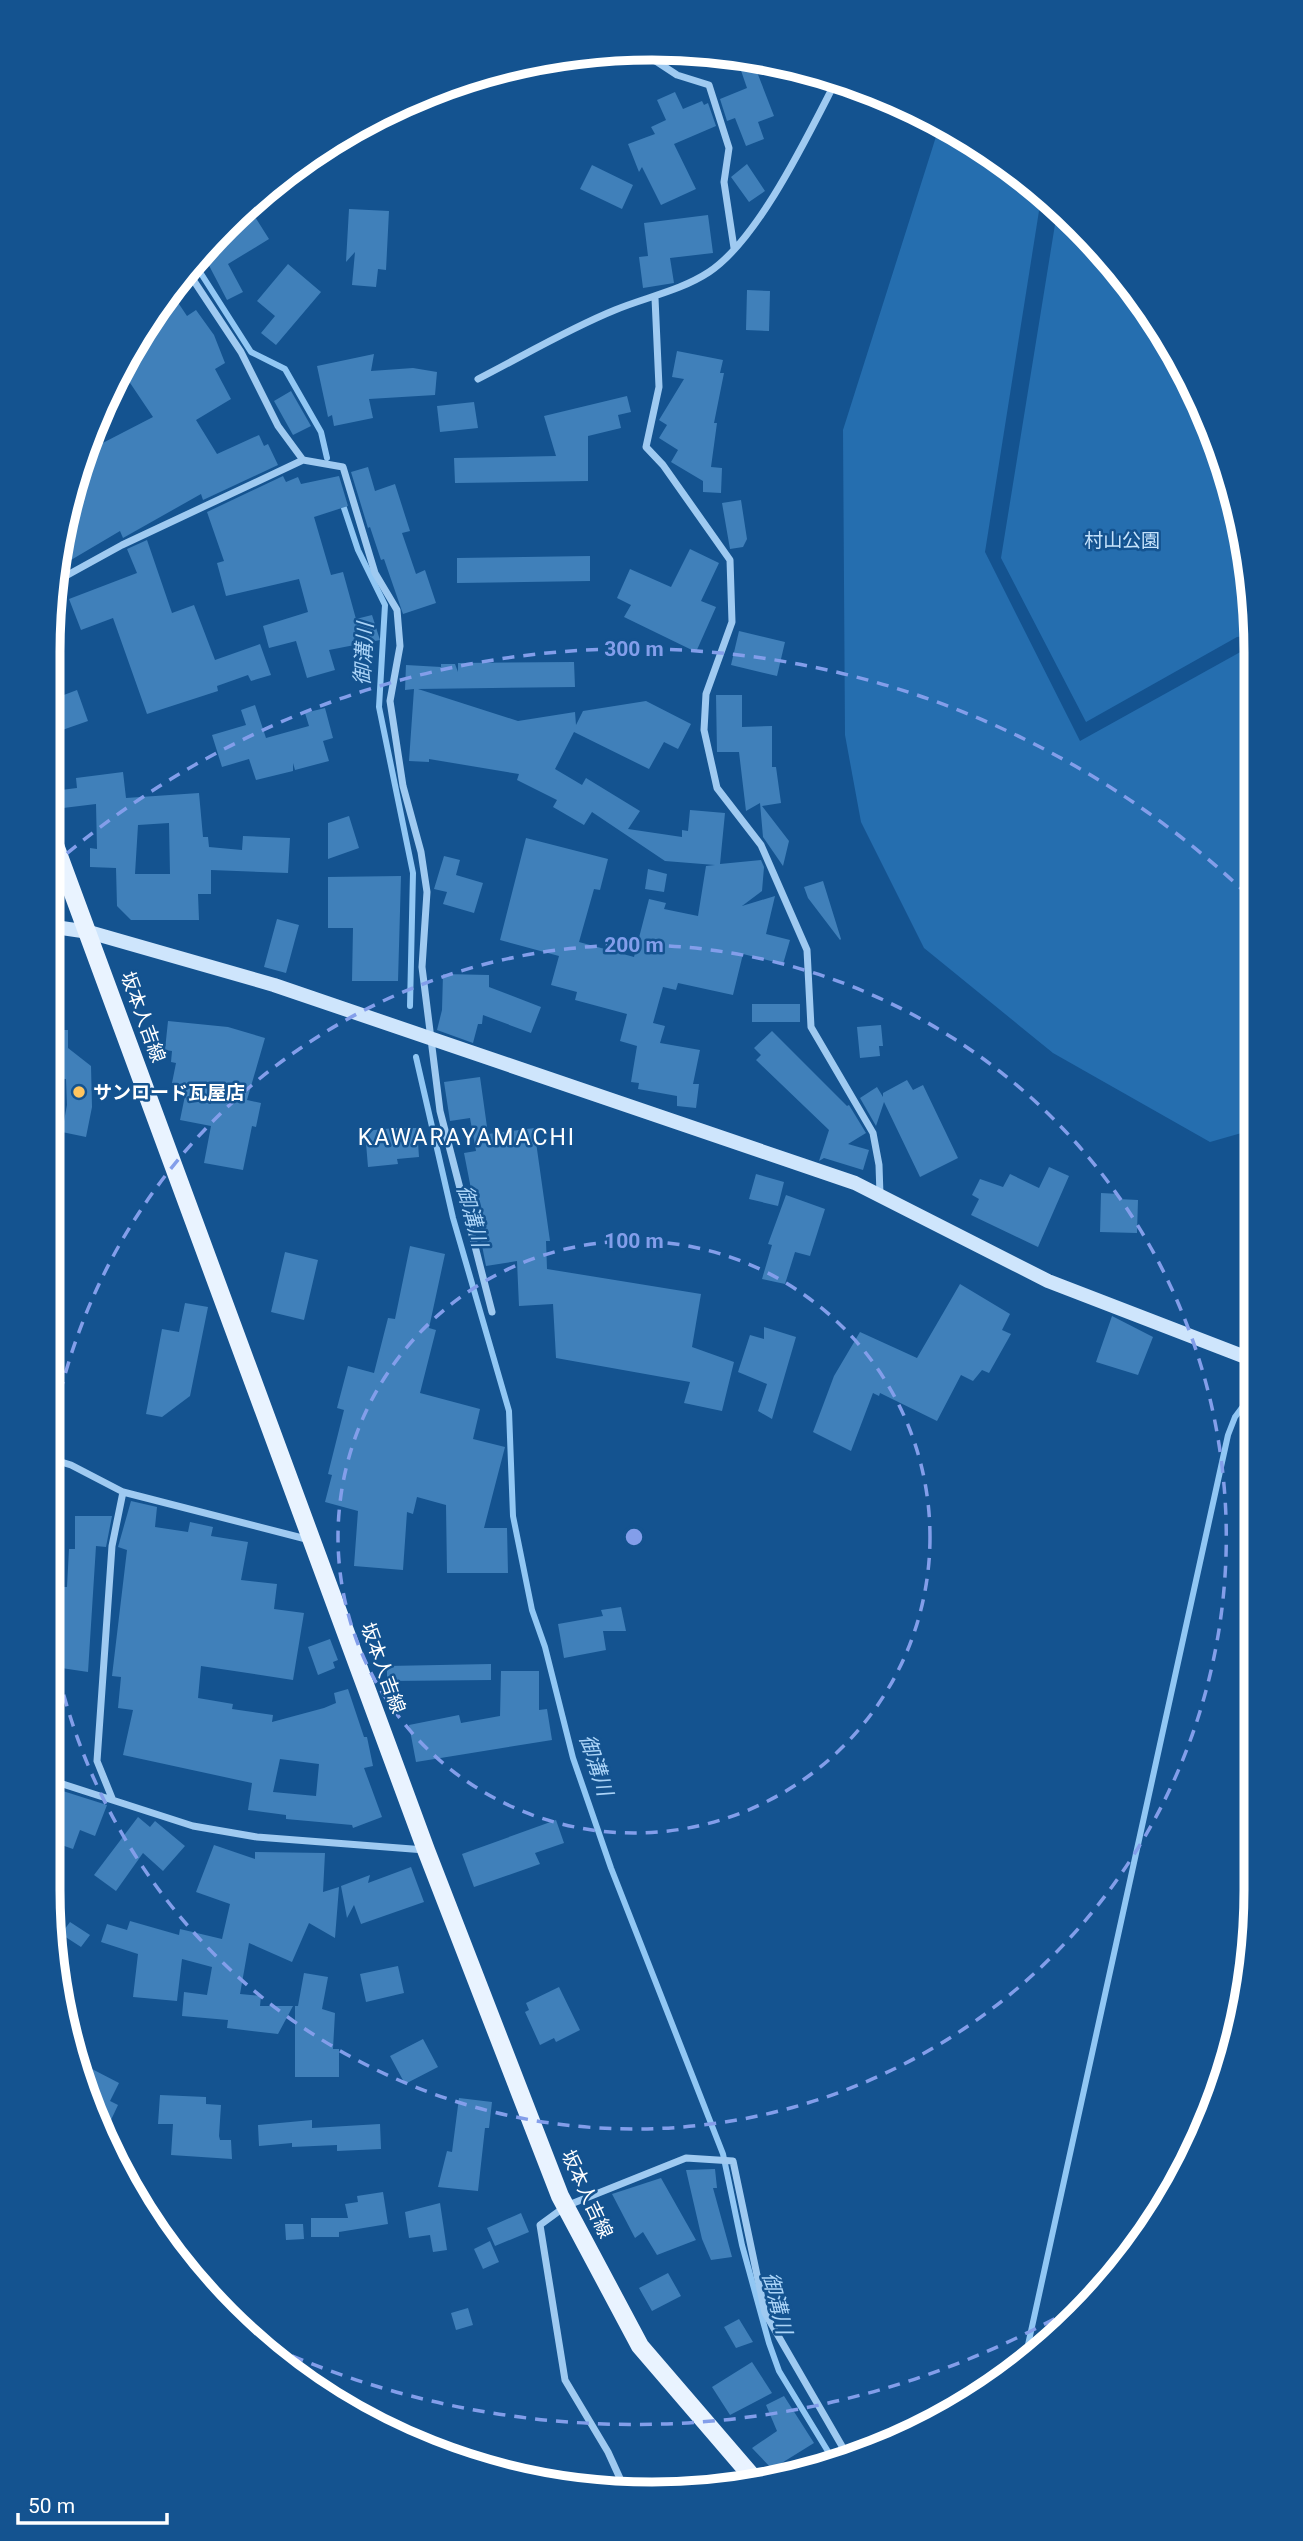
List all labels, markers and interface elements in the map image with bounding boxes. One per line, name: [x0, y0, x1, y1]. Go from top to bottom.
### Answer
park label: 村山公園: [1084, 529, 1160, 552]
water label: 御溝川: [350, 620, 378, 686]
text: 300 m: [604, 637, 664, 661]
text: 200 m: [604, 933, 664, 957]
street label: 坂本人吉線: [116, 968, 170, 1066]
place label: サンロード瓦屋店: [93, 1081, 245, 1104]
marker: サンロード瓦屋店: [71, 1084, 87, 1100]
district label: KAWARAYAMACHI: [358, 1124, 576, 1151]
water label: 御溝川: [452, 1182, 492, 1251]
text: 100 m: [604, 1229, 664, 1253]
centre of rings: [622, 1525, 646, 1549]
street label: 坂本人吉線: [356, 1619, 410, 1717]
water label: 御溝川: [575, 1731, 618, 1801]
street label: 坂本人吉線: [556, 2146, 618, 2242]
water label: 御溝川: [758, 2270, 797, 2338]
scale bar: [18, 2482, 166, 2526]
text: 50 m: [28, 2494, 75, 2518]

